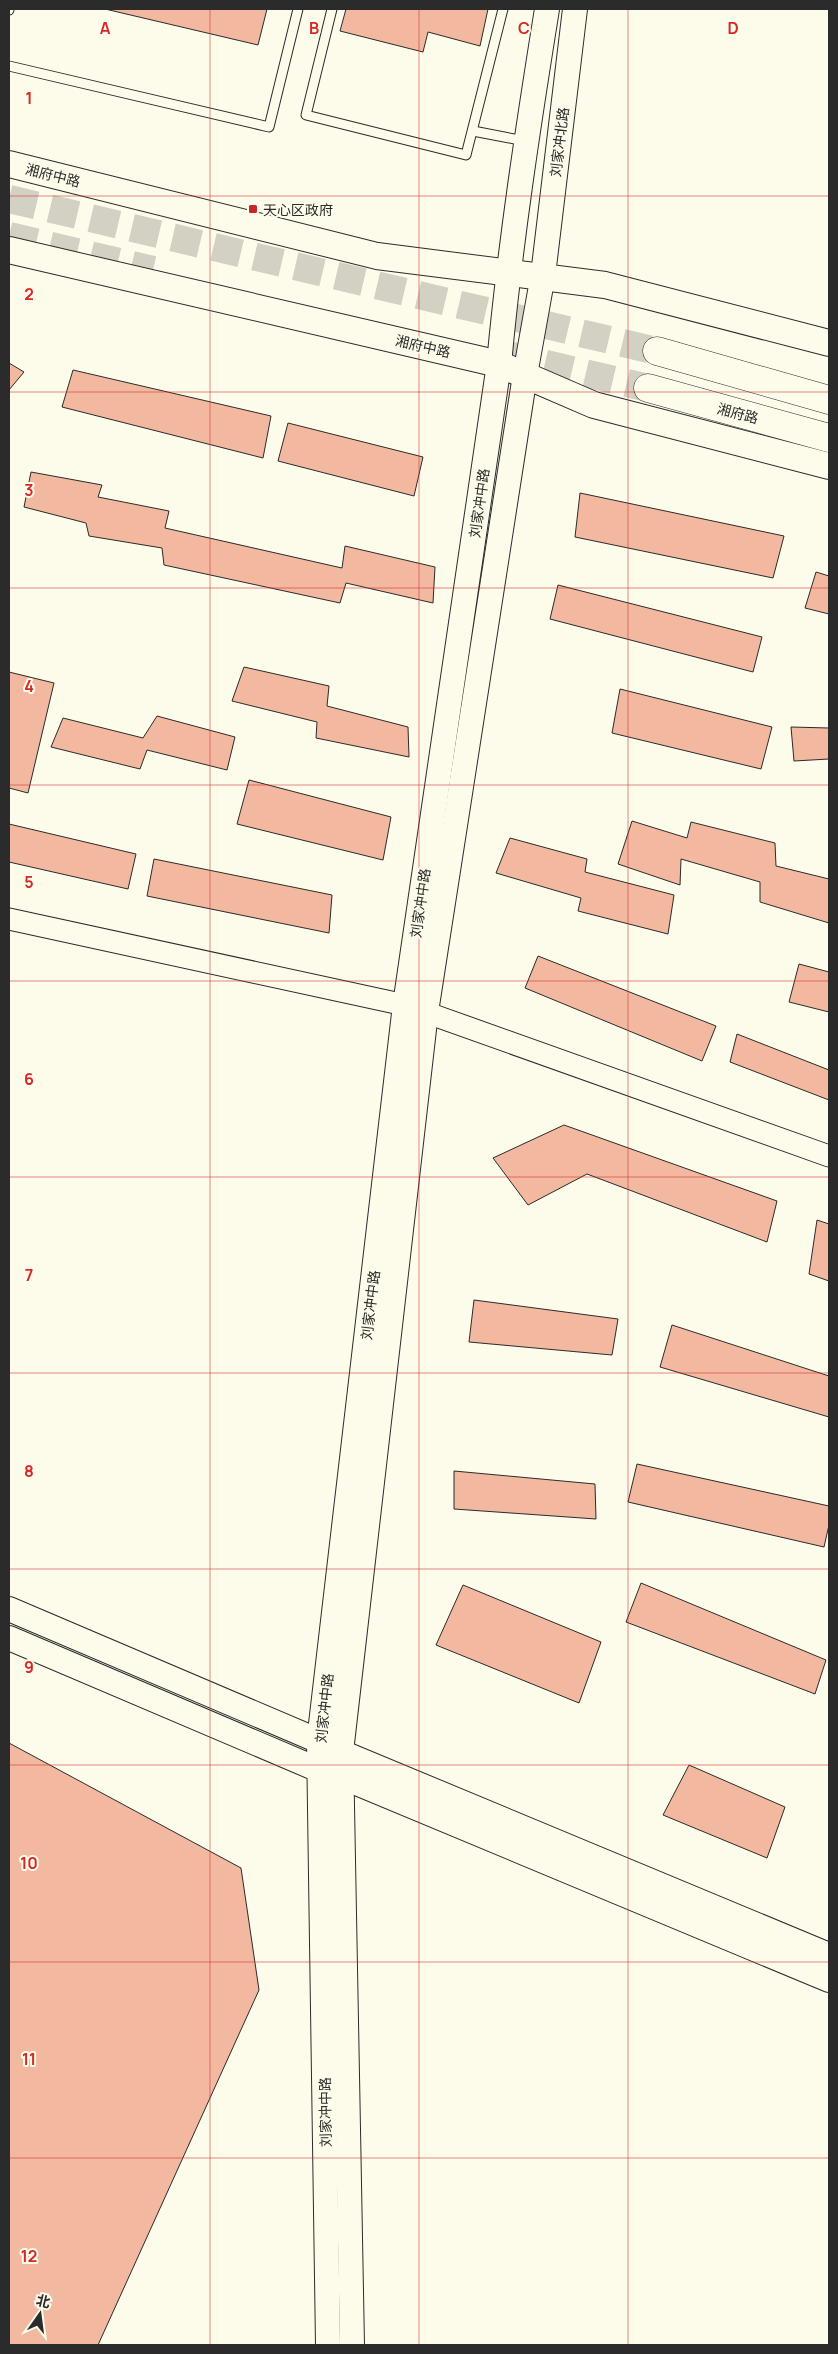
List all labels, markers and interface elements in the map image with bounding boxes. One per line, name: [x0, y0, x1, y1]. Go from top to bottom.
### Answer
text: A: [100, 17, 111, 39]
text: B: [309, 17, 319, 39]
text: C: [518, 17, 530, 39]
text: D: [727, 17, 739, 39]
text: 1: [25, 87, 33, 109]
street label: 刘家冲北路: [545, 106, 573, 178]
street label: 湘府中路: [24, 159, 82, 191]
place label: 天心区政府: [263, 200, 333, 219]
marker: 天心区政府: [247, 203, 259, 215]
text: 2: [24, 283, 34, 305]
street label: 湘府中路: [394, 330, 452, 362]
street label: 湘府路: [715, 398, 761, 428]
street label: 刘家冲中路: [465, 467, 493, 539]
text: 3: [24, 479, 34, 501]
text: 4: [24, 675, 34, 697]
street label: 刘家冲中路: [406, 867, 434, 939]
text: 5: [24, 871, 34, 893]
text: 6: [24, 1068, 34, 1090]
text: 7: [25, 1264, 33, 1286]
street label: 刘家冲中路: [356, 1269, 384, 1341]
text: 8: [24, 1460, 34, 1482]
text: 9: [24, 1656, 34, 1678]
street label: 刘家冲中路: [311, 1672, 337, 1744]
text: 10: [20, 1852, 38, 1874]
text: 11: [22, 2048, 36, 2070]
street label: 刘家冲中路: [315, 2077, 335, 2147]
text: 12: [21, 2245, 37, 2267]
north arrow: [15, 2289, 65, 2339]
text: 北: [34, 2290, 52, 2312]

